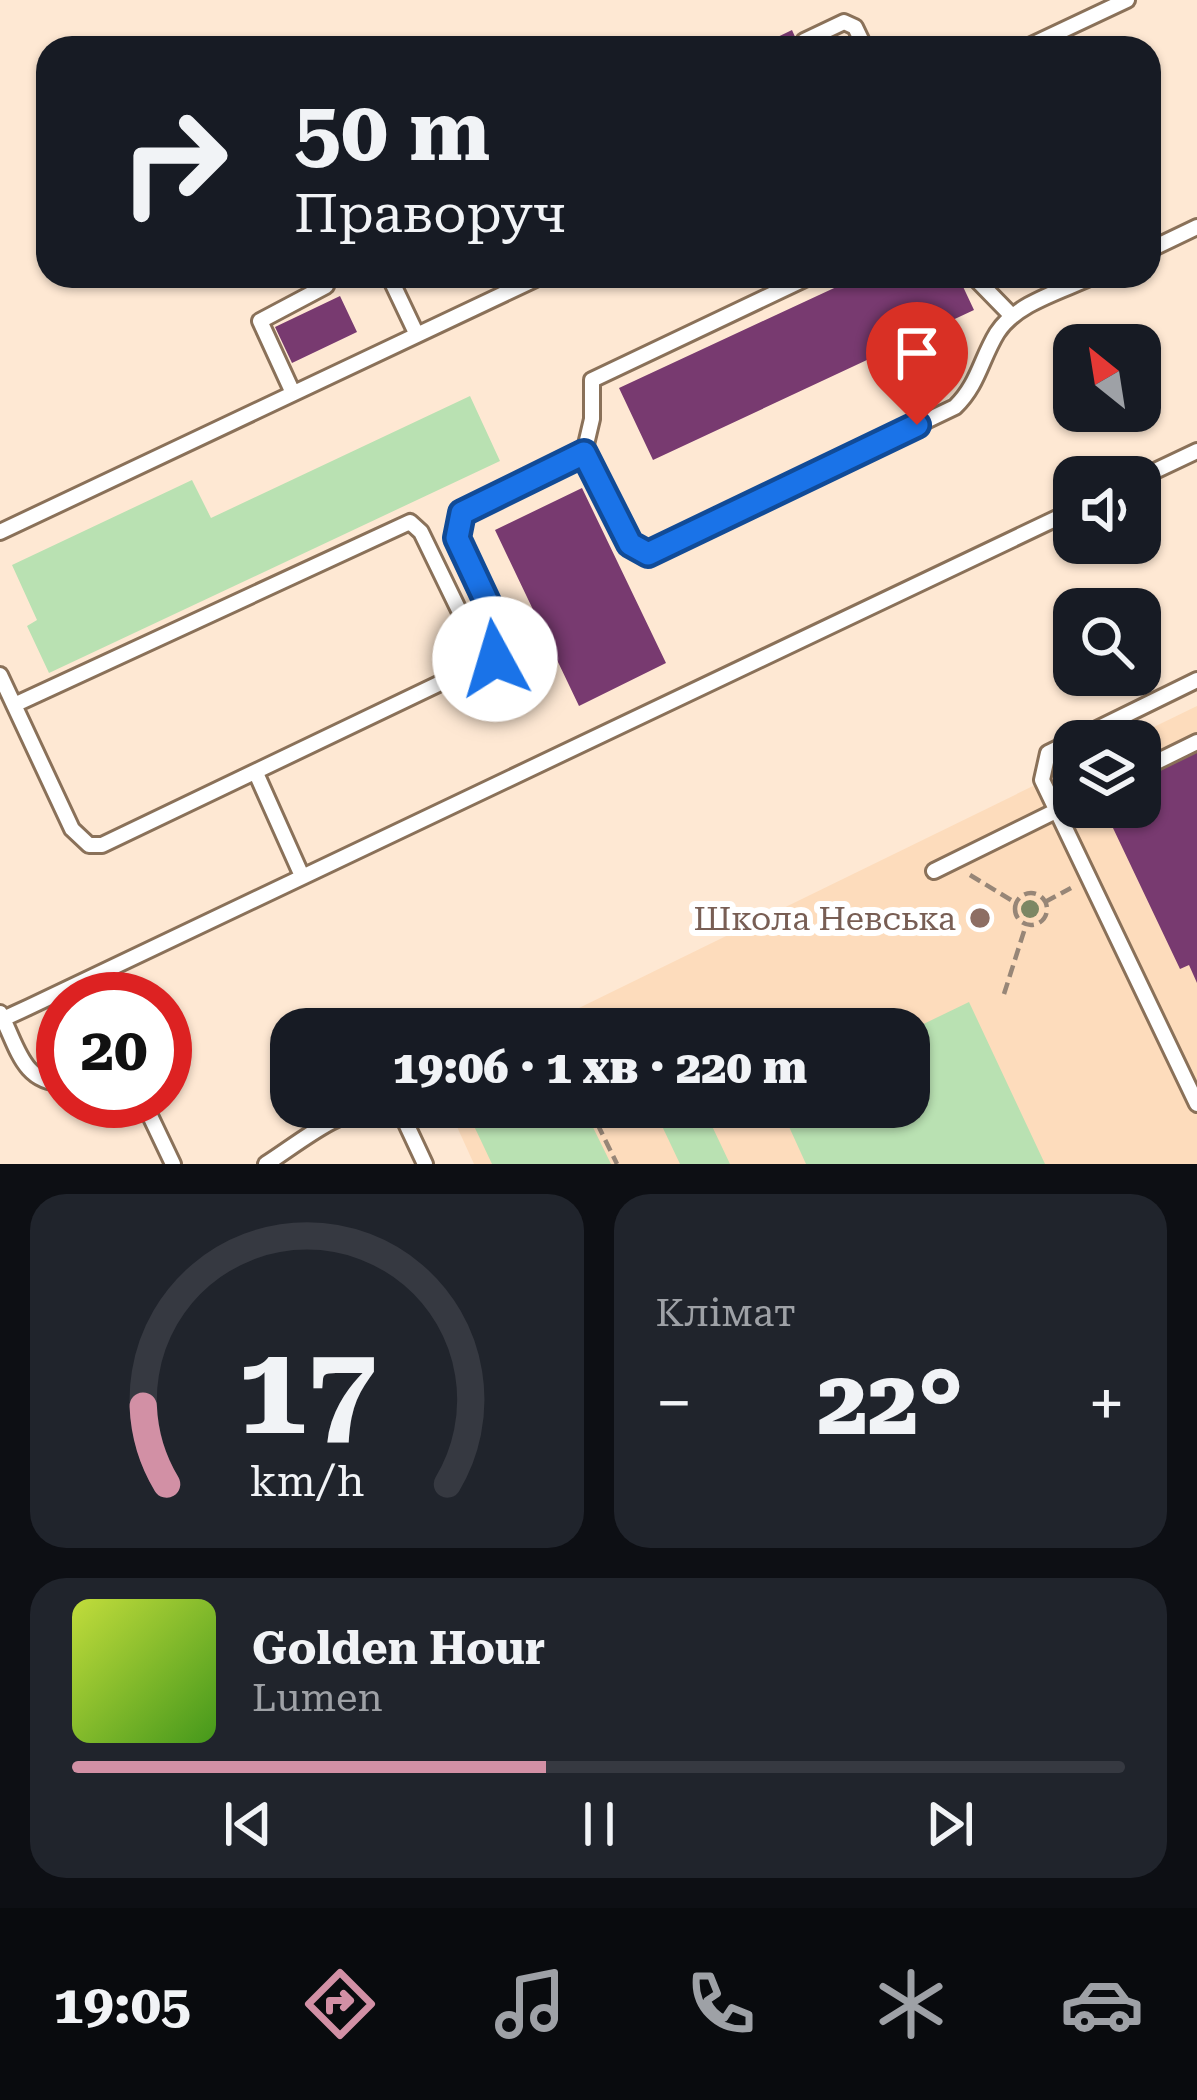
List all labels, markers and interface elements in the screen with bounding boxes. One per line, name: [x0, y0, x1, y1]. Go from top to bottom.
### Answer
text: 50 m: [294, 82, 490, 180]
icon: right: [96, 84, 252, 240]
text: Праворуч: [294, 182, 566, 245]
pin: [866, 302, 968, 425]
icon: arrive: [884, 320, 950, 386]
north arrow: [1053, 324, 1161, 432]
map controls: [1053, 324, 1161, 828]
button: sound: [1053, 456, 1161, 564]
button: search: [1053, 588, 1161, 696]
position arrow: [432, 596, 558, 722]
button: layers: [1053, 720, 1161, 828]
place label: Школа Невська: [693, 899, 956, 938]
marker: Школа Невська: [967, 905, 993, 931]
speed limit sign: 20: [36, 972, 192, 1128]
text: 19:06 · 1 хв · 220 m: [393, 1041, 807, 1094]
text: Клімат: [656, 1290, 796, 1336]
text: 17: [237, 1317, 377, 1463]
text: 22°: [817, 1351, 963, 1456]
text: −: [656, 1365, 692, 1442]
text: +: [1088, 1365, 1125, 1442]
text: km/h: [249, 1456, 364, 1506]
text: Golden Hour: [252, 1622, 545, 1675]
text: Lumen: [252, 1675, 383, 1721]
icon: previous: [215, 1791, 281, 1857]
icon: pause: [566, 1791, 632, 1857]
icon: next: [917, 1791, 983, 1857]
icon: directions: [298, 1962, 382, 2046]
icon: music: [488, 1962, 572, 2046]
icon: phone: [679, 1962, 763, 2046]
icon: climate: [869, 1962, 953, 2046]
icon: car: [1060, 1962, 1144, 2046]
text: 19:05: [53, 1973, 191, 2036]

